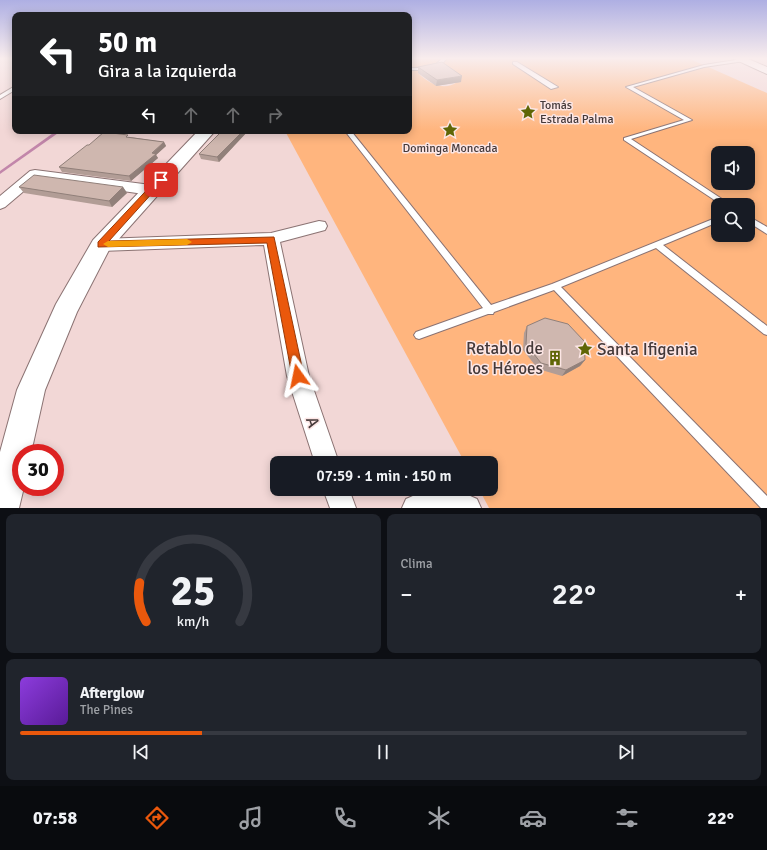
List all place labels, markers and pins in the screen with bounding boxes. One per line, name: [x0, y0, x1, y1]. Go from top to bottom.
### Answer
place label: Tomás Estrada Palma: [540, 98, 614, 127]
place icon: Tomás Estrada Palma: [519, 103, 537, 121]
place icon: Dominga Moncada: [441, 121, 459, 139]
place label: Dominga Moncada: [402, 141, 498, 156]
pin: [144, 163, 178, 197]
place label: Retablo de los Héroes: [466, 338, 543, 379]
place label: Santa Ifigenia: [597, 339, 698, 360]
place icon: Santa Ifigenia: [576, 340, 594, 358]
building icon: Retablo de los Héroes: [546, 349, 564, 367]

